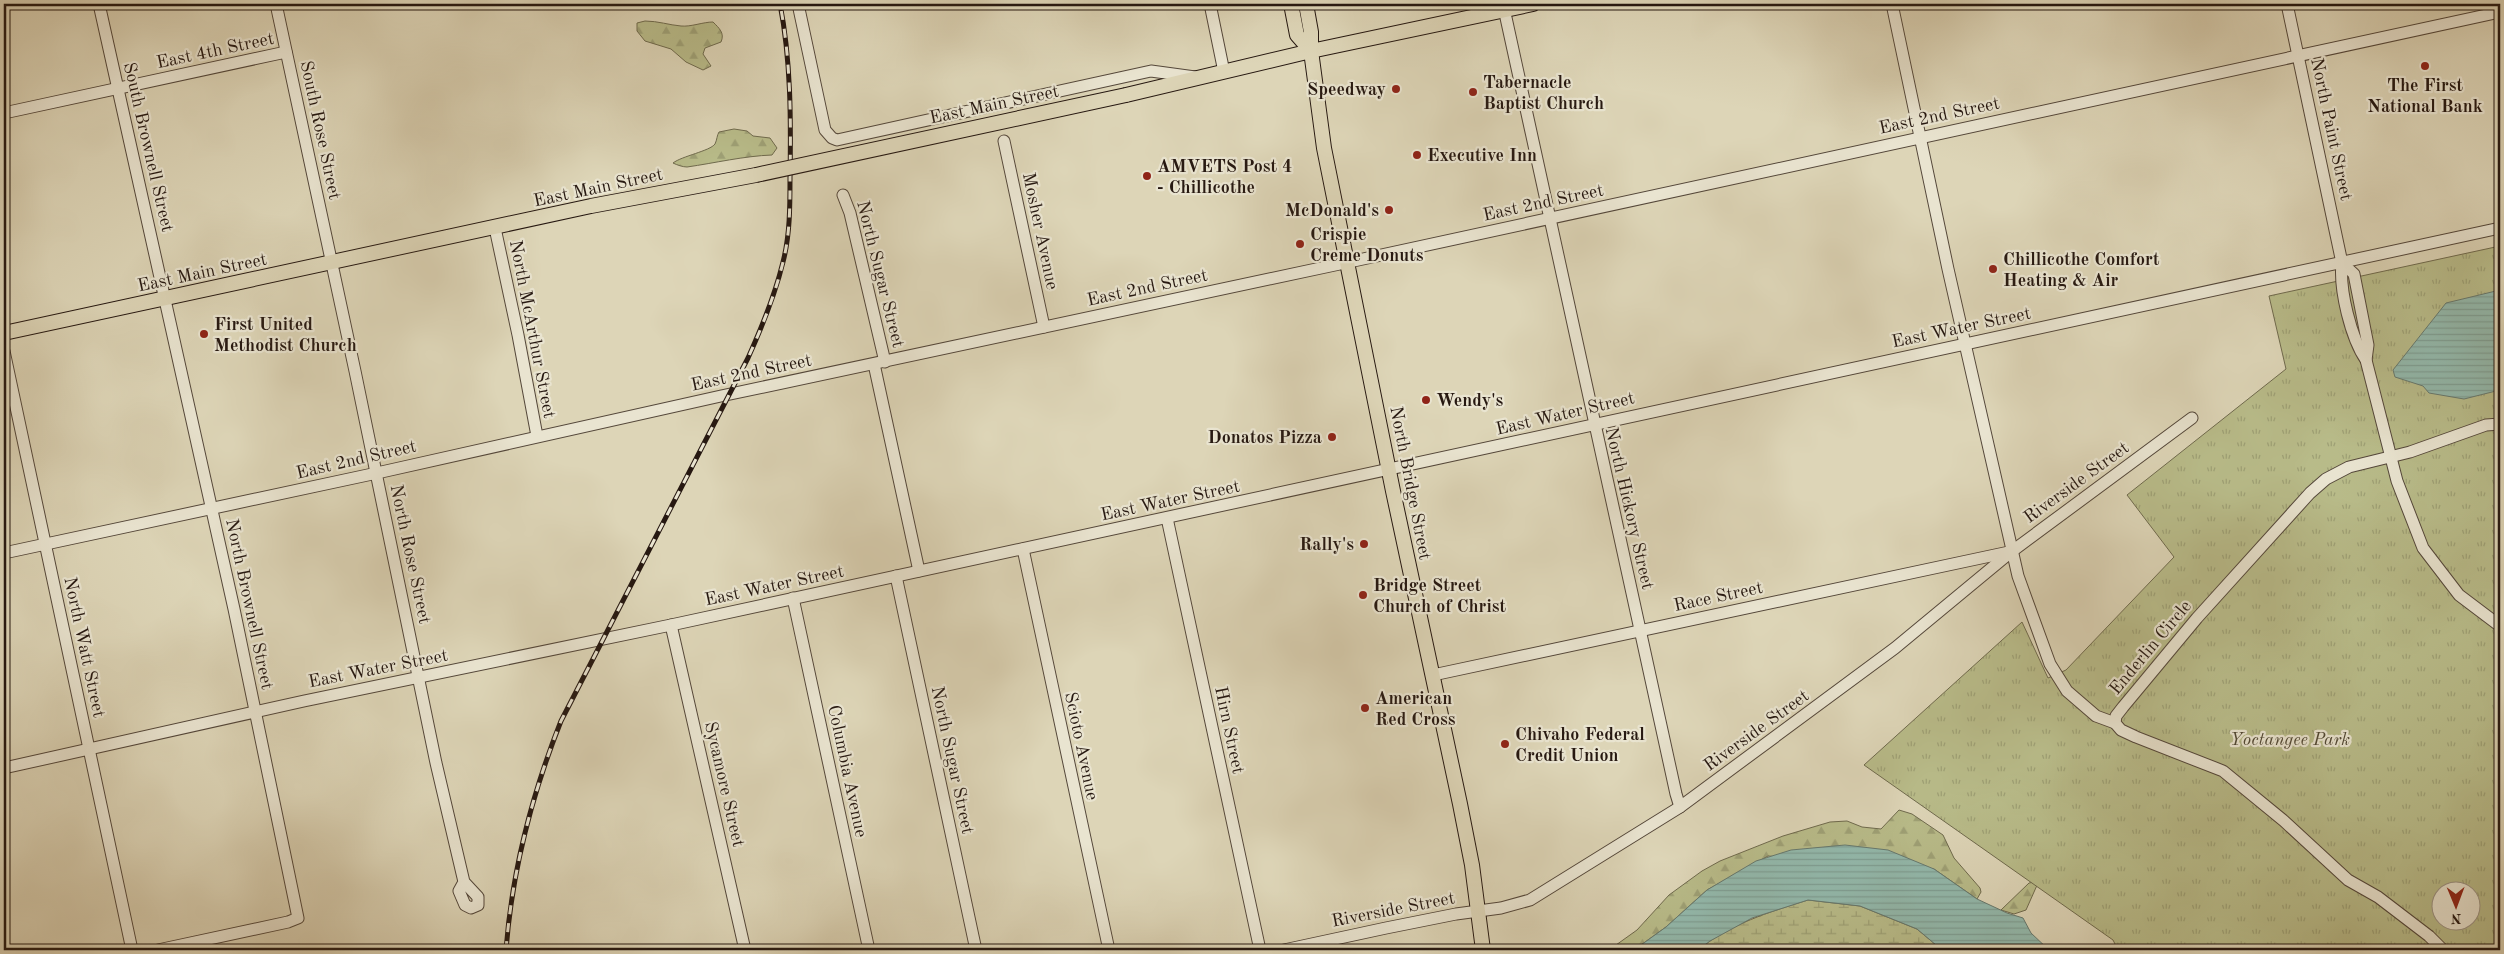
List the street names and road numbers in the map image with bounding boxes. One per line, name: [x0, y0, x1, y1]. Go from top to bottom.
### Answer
street label: East 4th Street: [155, 30, 276, 72]
street label: North Paint Street: [2307, 56, 2355, 202]
street label: South Rose Street: [297, 59, 344, 201]
street label: South Brownell Street: [120, 61, 176, 234]
street label: East Main Street: [928, 82, 1061, 127]
street label: East 2nd Street: [1877, 94, 2001, 138]
street label: East Main Street: [532, 165, 665, 210]
street label: Mosher Avenue: [1019, 171, 1061, 292]
street label: East 2nd Street: [1481, 181, 1605, 225]
street label: North Sugar Street: [853, 199, 907, 350]
street label: North McArthur Street: [506, 239, 558, 420]
street label: East Main Street: [136, 250, 269, 295]
street label: East 2nd Street: [1085, 266, 1209, 310]
street label: East Water Street: [1890, 304, 2032, 352]
street label: East 2nd Street: [689, 351, 813, 395]
street label: East Water Street: [1494, 389, 1636, 439]
street label: North Bridge Street: [1386, 405, 1434, 562]
street label: North Hickory Street: [1602, 425, 1656, 591]
street label: East 2nd Street: [294, 437, 418, 483]
street label: Riverside Street: [2021, 439, 2133, 527]
street label: East Water Street: [1099, 477, 1241, 525]
street label: North Rose Street: [386, 483, 434, 626]
street label: North Brownell Street: [222, 517, 276, 691]
street label: East Water Street: [703, 562, 845, 610]
street label: North Watt Street: [60, 575, 108, 719]
street label: Race Street: [1672, 579, 1764, 615]
street label: Enderlin Circle: [2106, 597, 2195, 698]
street label: East Water Street: [307, 647, 450, 691]
street label: North Sugar Street: [928, 685, 977, 836]
street label: Hirn Street: [1211, 685, 1247, 776]
street label: Riverside Street: [1701, 687, 1813, 775]
street label: Scioto Avenue: [1061, 690, 1101, 802]
street label: Columbia Avenue: [824, 703, 870, 839]
street label: Sycamore Street: [701, 720, 747, 849]
street label: Riverside Street: [1330, 889, 1456, 931]

